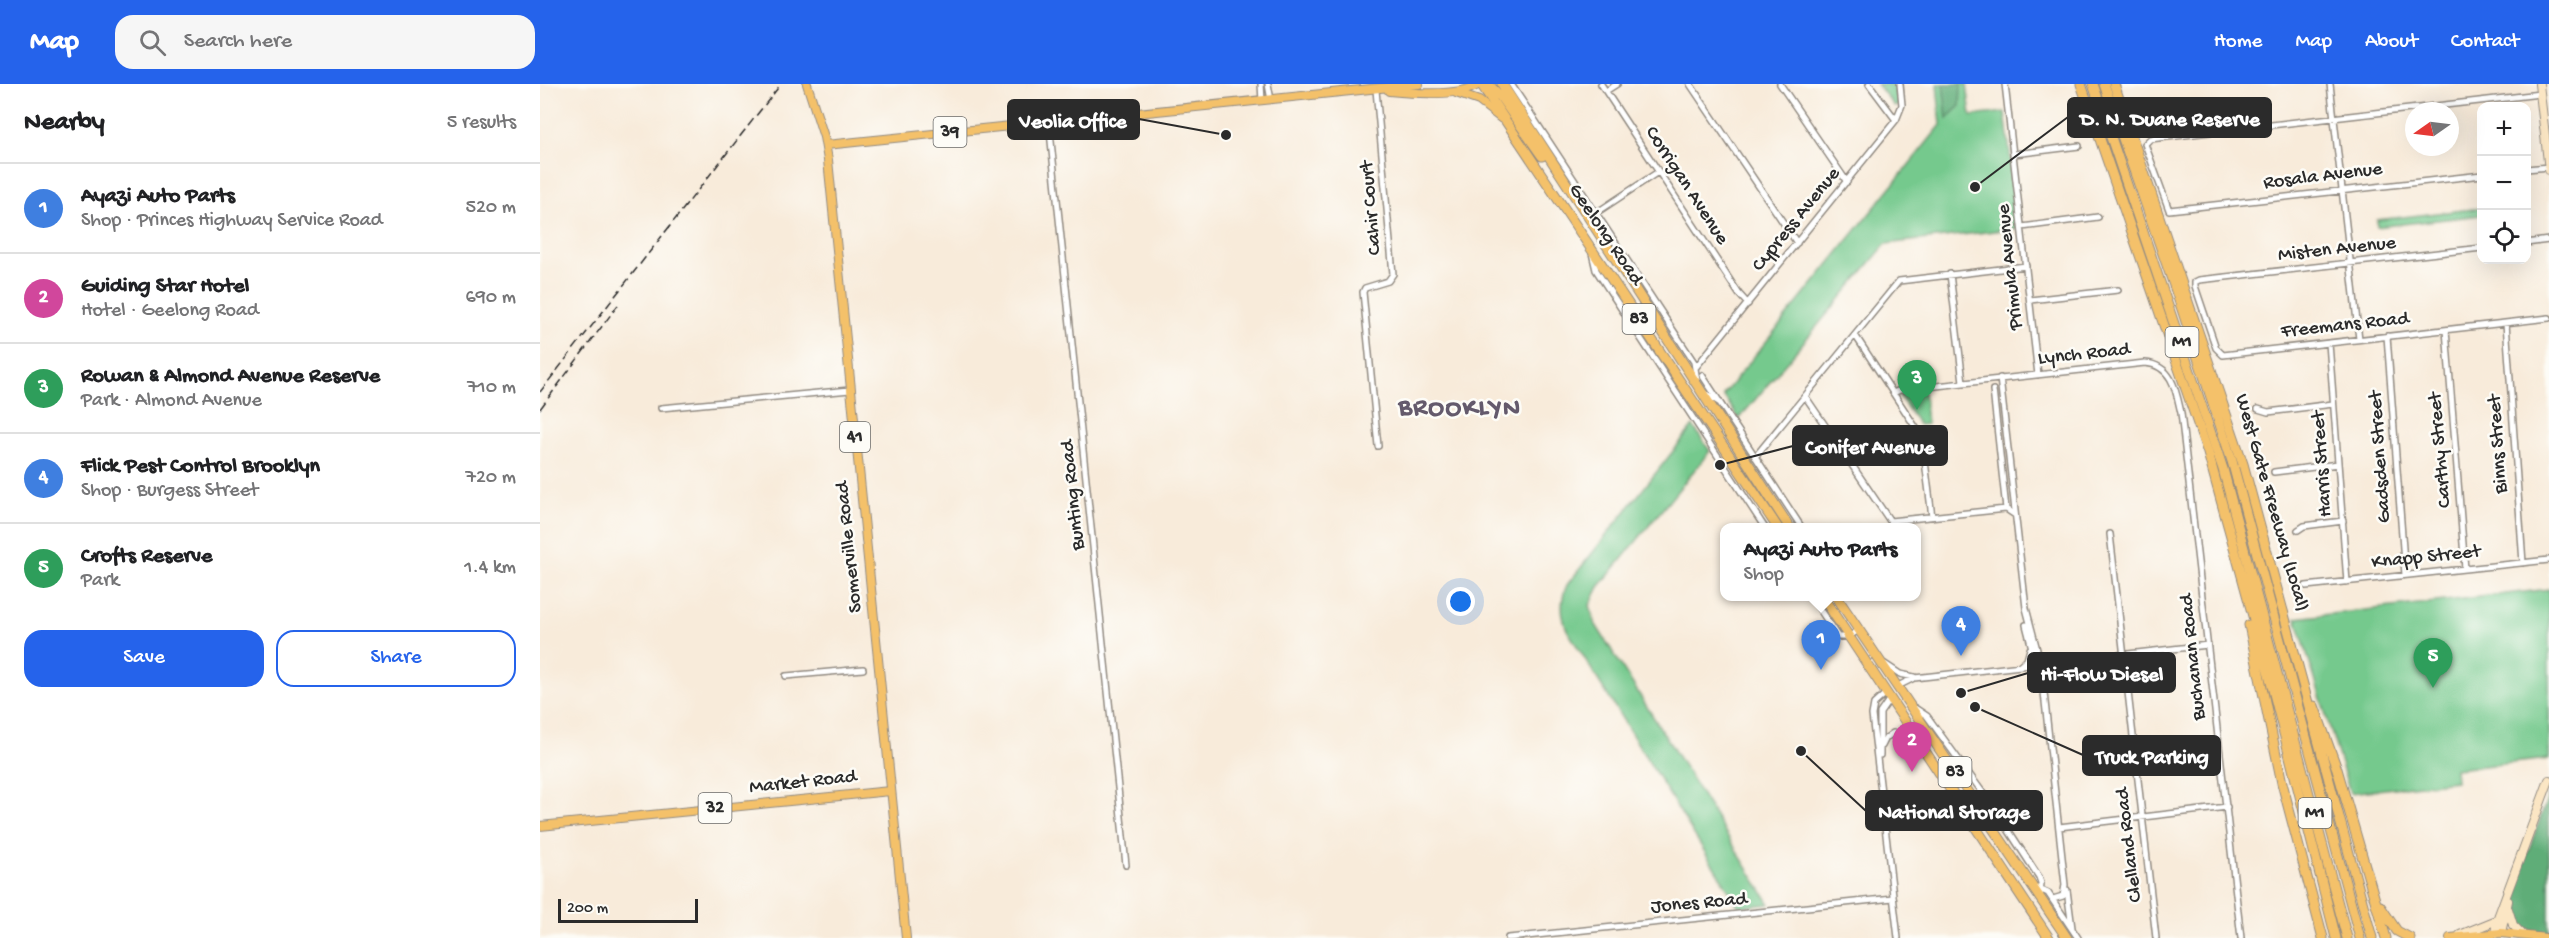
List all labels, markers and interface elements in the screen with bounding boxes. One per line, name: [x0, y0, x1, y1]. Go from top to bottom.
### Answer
search box: [115, 15, 535, 69]
text: Map: [30, 26, 79, 59]
icon: search: [136, 26, 169, 59]
text: Search here: [184, 29, 292, 55]
text: Home: [2214, 30, 2262, 55]
text: Map: [2295, 30, 2332, 55]
text: About: [2365, 30, 2418, 55]
text: Contact: [2451, 30, 2519, 55]
callout: D. N. Duane Reserve: [2068, 98, 2271, 137]
callout: Veolia Office: [1008, 100, 1139, 139]
north arrow: [2405, 102, 2459, 156]
map controls: [2477, 102, 2531, 264]
button: +: [2477, 102, 2531, 156]
text: Nearby: [24, 108, 105, 139]
text: D. N. Duane Reserve: [2078, 109, 2261, 134]
text: Veolia Office: [1018, 111, 1128, 136]
text: 5 results: [447, 112, 516, 135]
road number: 39: [934, 117, 966, 147]
street label: Corrigan Avenue: [1639, 122, 1733, 250]
button: −: [2477, 156, 2531, 210]
street label: Cahir Court: [1356, 158, 1388, 256]
street label: Rosala Avenue: [2262, 158, 2384, 196]
street label: Cypress Avenue: [1748, 163, 1846, 277]
street label: Geelong Road: [1563, 180, 1649, 292]
text: Ayazi Auto Parts: [81, 184, 235, 210]
text: 1: [39, 197, 48, 220]
text: 520 m: [465, 197, 516, 220]
street label: Primula Avenue: [1993, 202, 2029, 332]
text: Shop · Princes Highway Service Road: [81, 210, 383, 233]
button: locate: [2477, 210, 2531, 264]
street label: Misten Avenue: [2277, 232, 2398, 268]
text: Guiding Star Hotel: [81, 274, 249, 300]
text: 2: [39, 287, 48, 310]
text: 690 m: [466, 287, 516, 310]
text: Hotel · Geelong Road: [81, 300, 259, 323]
road number: 83: [1622, 304, 1656, 334]
street label: Freemans Road: [2279, 308, 2412, 344]
road number: M1: [2166, 327, 2198, 357]
street label: Lynch Road: [2037, 338, 2134, 371]
pin: 3: [1898, 360, 1936, 410]
text: Rowan & Almond Avenue Reserve: [81, 364, 380, 390]
text: 3: [38, 377, 49, 400]
text: 710 m: [467, 377, 516, 400]
street label: Gadsden Street: [2365, 388, 2397, 524]
street label: Carthy Street: [2424, 389, 2458, 509]
text: Park · Almond Avenue: [81, 390, 262, 413]
street label: West Gate Freeway (Local): [2229, 392, 2313, 614]
street label: Binns Street: [2484, 392, 2514, 495]
district label: BROOKLYN: [1397, 394, 1522, 425]
street label: Harris Street: [2308, 408, 2338, 518]
road number: 41: [840, 422, 870, 452]
callout: Conifer Avenue: [1793, 426, 1947, 465]
street label: Bunting Road: [1057, 436, 1091, 552]
text: Conifer Avenue: [1804, 437, 1936, 462]
text: Flick Pest Control Brooklyn: [81, 454, 320, 480]
text: 4: [39, 467, 48, 490]
text: 720 m: [466, 467, 516, 490]
street label: Somerville Road: [831, 478, 868, 614]
text: Shop · Burgess Street: [81, 480, 258, 503]
popup: [1720, 523, 1921, 601]
text: Ayazi Auto Parts: [1744, 538, 1897, 564]
street label: Knapp Street: [2370, 541, 2483, 575]
text: Crofts Reserve: [81, 544, 212, 570]
text: 5: [38, 557, 49, 580]
text: 1.4 km: [464, 557, 516, 580]
text: Shop: [1744, 564, 1784, 587]
text: Park: [81, 570, 119, 593]
your location: [1446, 587, 1475, 616]
street label: Buchanan Road: [2176, 590, 2212, 722]
pin: 4: [1942, 606, 1980, 656]
pin: 1: [1802, 620, 1840, 670]
button: Save: [24, 630, 264, 687]
button: Share: [276, 630, 516, 687]
pin: 5: [2414, 638, 2452, 688]
callout: Hi-Flow Diesel: [2028, 653, 2175, 692]
text: Hi-Flow Diesel: [2041, 664, 2164, 689]
pin: 2: [1892, 722, 1932, 772]
callout: Truck Parking: [2083, 736, 2220, 775]
text: Truck Parking: [2093, 747, 2209, 772]
road number: 83: [1938, 757, 1972, 787]
street label: Market Road: [748, 766, 860, 800]
street label: Clelland Road: [2111, 784, 2148, 904]
callout: National Storage: [1866, 791, 2042, 830]
road number: 32: [698, 793, 732, 823]
road number: M1: [2298, 798, 2332, 828]
text: National Storage: [1878, 802, 2031, 827]
street label: Jones Road: [1650, 888, 1750, 920]
scale bar: [558, 896, 698, 924]
text: 200 m: [567, 900, 608, 919]

